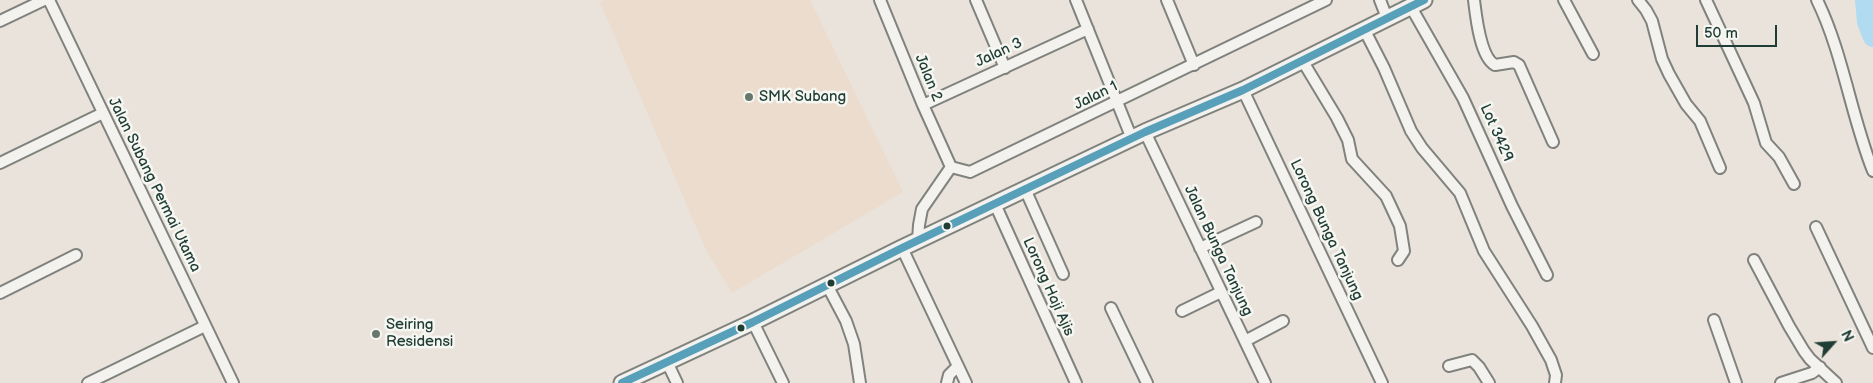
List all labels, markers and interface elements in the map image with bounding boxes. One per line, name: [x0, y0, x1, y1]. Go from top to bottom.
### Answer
scale bar: [1698, 15, 1779, 47]
text: 50 m: [1704, 24, 1738, 43]
street label: Jalan 3: [973, 34, 1025, 72]
street label: Jalan 2: [910, 52, 946, 104]
street label: Jalan 1: [1071, 78, 1121, 114]
place label: SMK Subang: [759, 88, 846, 106]
marker: SMK Subang: [743, 91, 755, 103]
street label: Jalan Subang Permai Utama: [104, 95, 204, 275]
street label: Lot 3429: [1475, 101, 1517, 165]
street label: Lorong Bunga Tanjung: [1285, 157, 1367, 303]
street label: Jalan Bunga Tanjung: [1180, 183, 1256, 319]
unlabelled marker: [942, 221, 952, 231]
street label: Lorong Haji Ajis: [1018, 235, 1078, 339]
unlabelled marker: [826, 278, 836, 288]
place label: Seiring Residensi: [386, 316, 453, 351]
north arrow: [1808, 318, 1858, 368]
unlabelled marker: [736, 323, 746, 333]
marker: Seiring Residensi: [370, 328, 382, 340]
text: N: [1837, 328, 1857, 345]

